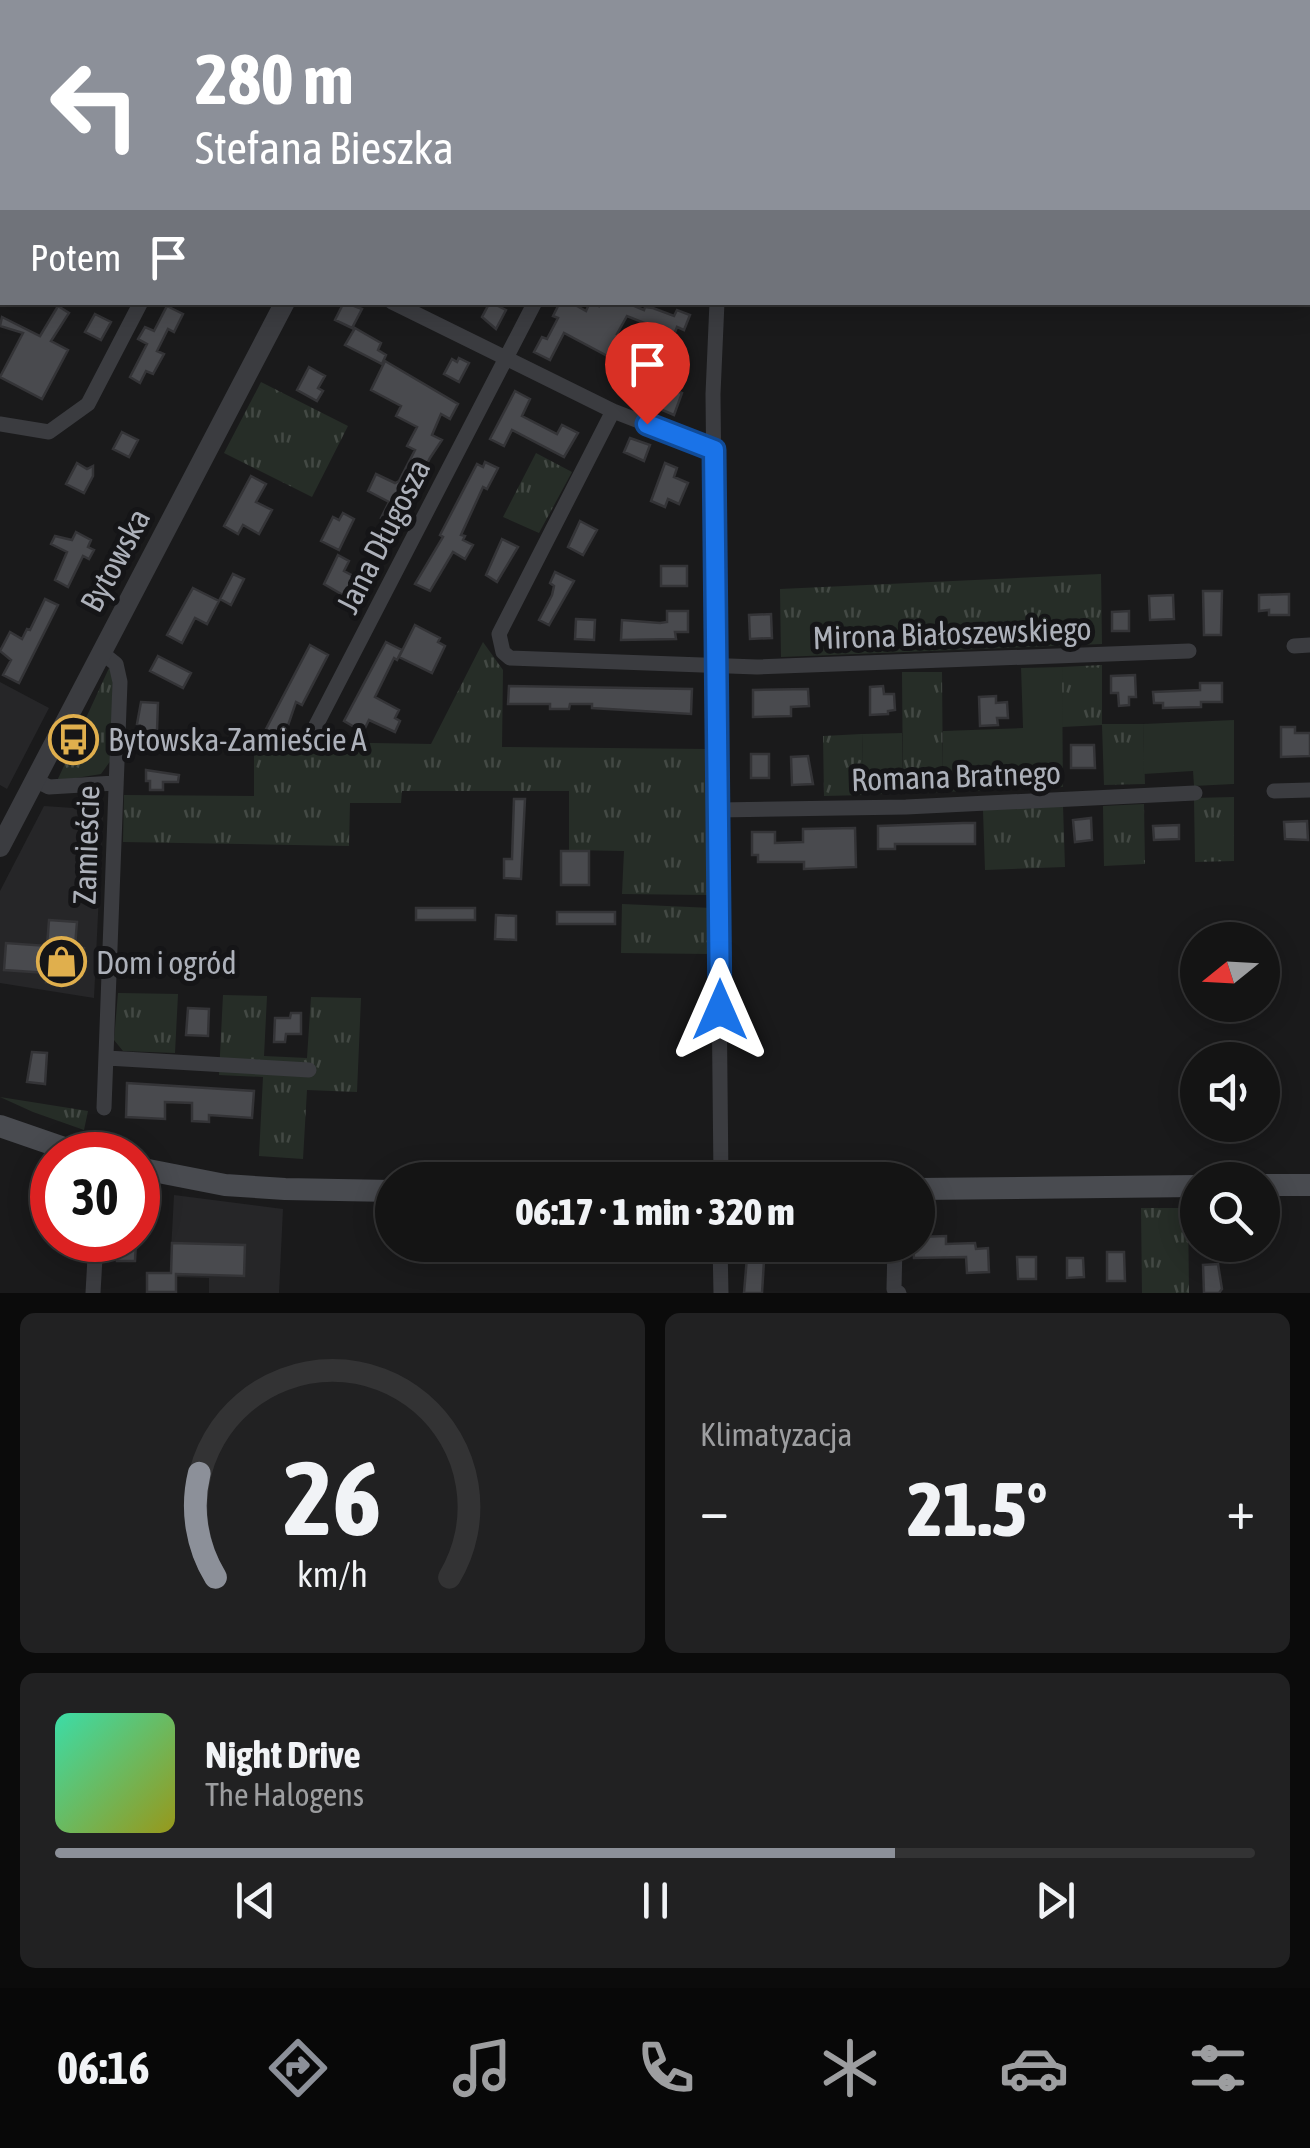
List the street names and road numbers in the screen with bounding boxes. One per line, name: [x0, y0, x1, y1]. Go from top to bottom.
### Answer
street label: Jana Długosza: [328, 453, 438, 619]
street label: Bytowska: [73, 502, 157, 618]
street label: Mirona Białoszewskiego: [812, 610, 1092, 656]
street label: Romana Bratnego: [850, 754, 1062, 798]
street label: Zamieście: [65, 785, 107, 905]

